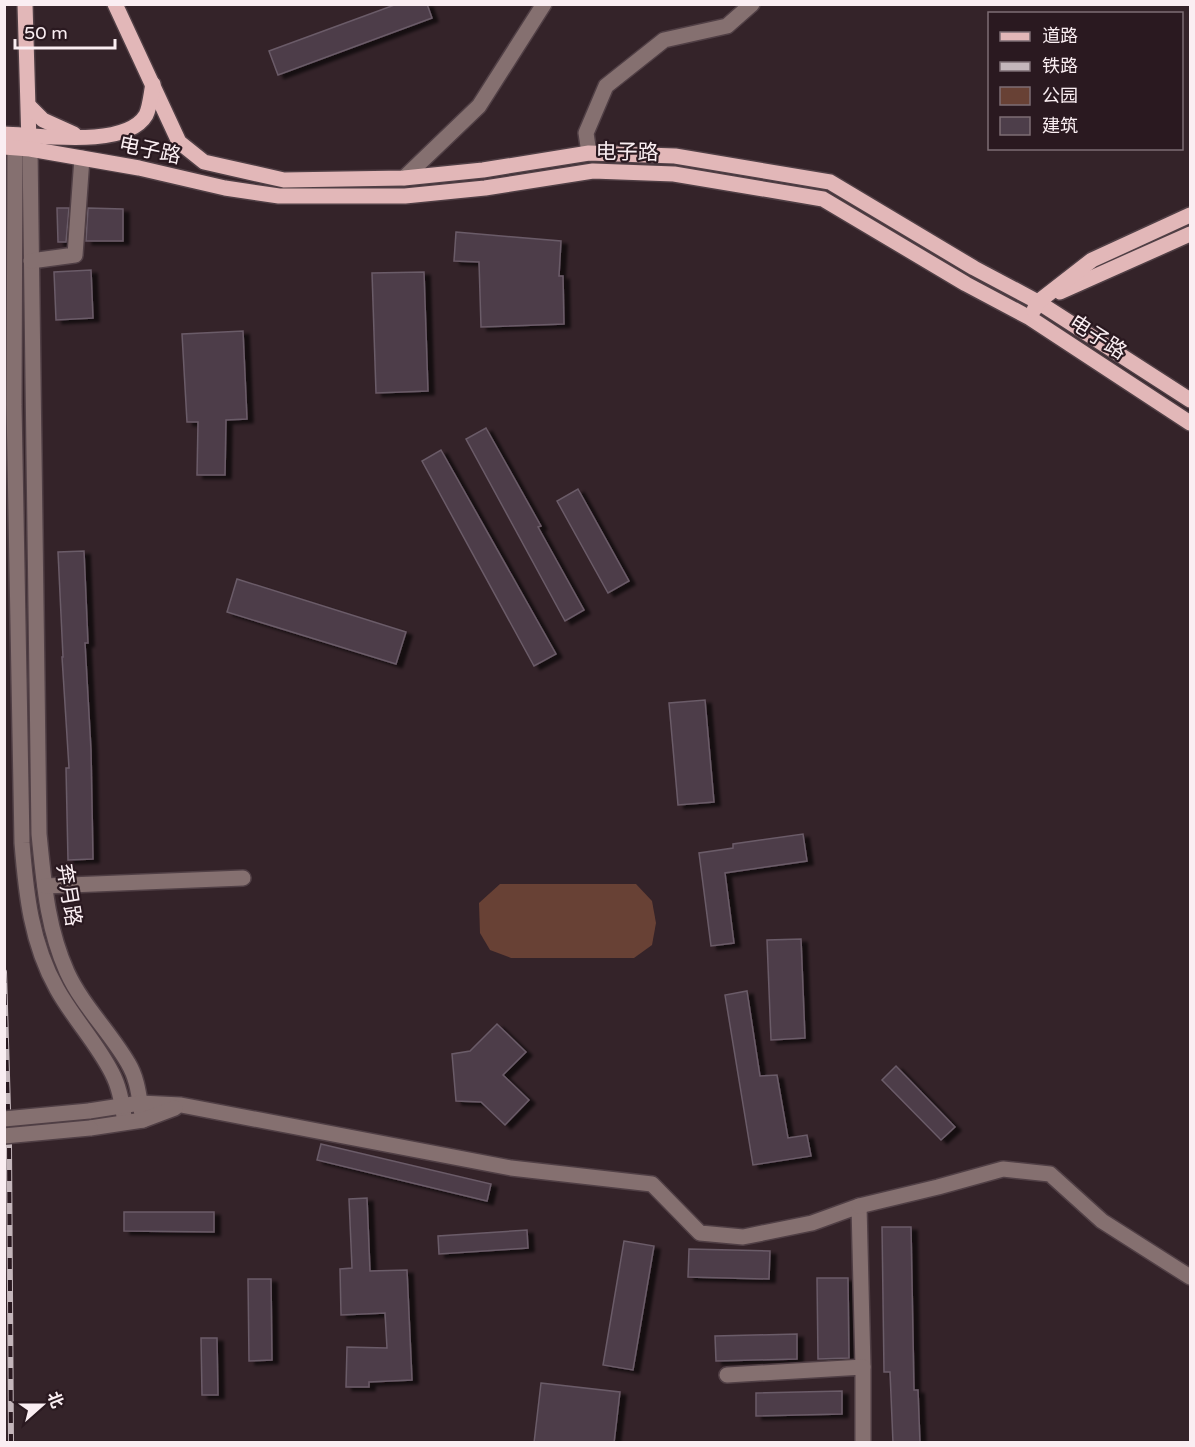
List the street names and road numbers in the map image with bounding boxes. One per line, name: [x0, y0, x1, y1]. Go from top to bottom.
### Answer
street label: 电子路: [116, 132, 183, 169]
street label: 电子路: [595, 139, 659, 166]
street label: 电子路: [1065, 310, 1131, 365]
street label: 奔月路: [51, 862, 86, 928]

